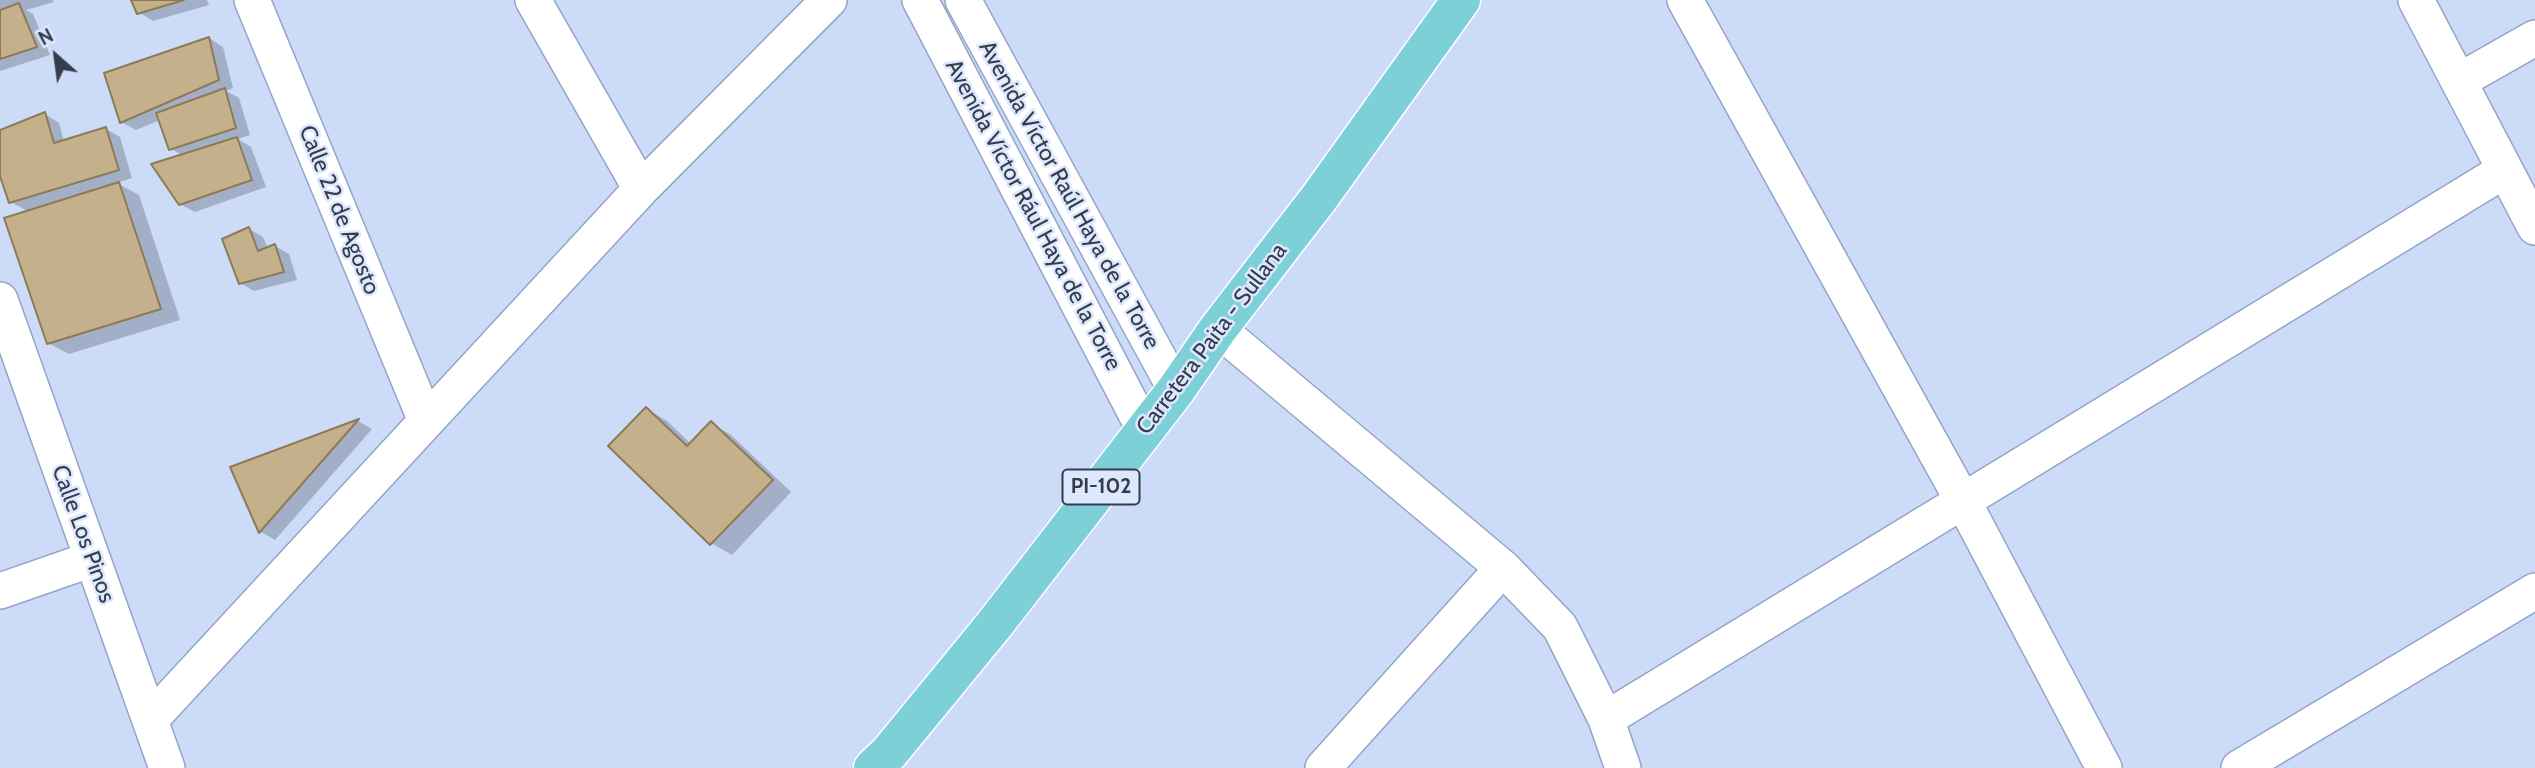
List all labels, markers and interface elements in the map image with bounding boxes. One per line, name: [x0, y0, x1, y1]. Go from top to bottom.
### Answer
north arrow: [21, 21, 91, 91]
text: N: [35, 24, 57, 50]
street label: Avenida Víctor Raúl Haya de la Torre: [973, 36, 1165, 354]
street label: Avenida Víctor Rául Haya de la Torre: [939, 55, 1127, 375]
street label: Calle 22 de Agosto: [293, 121, 385, 299]
street label: Carretera Paita - Sullana: [1131, 238, 1293, 440]
street label: Calle Los Pinos: [45, 461, 121, 607]
road number: PI-102: [1062, 470, 1140, 504]

